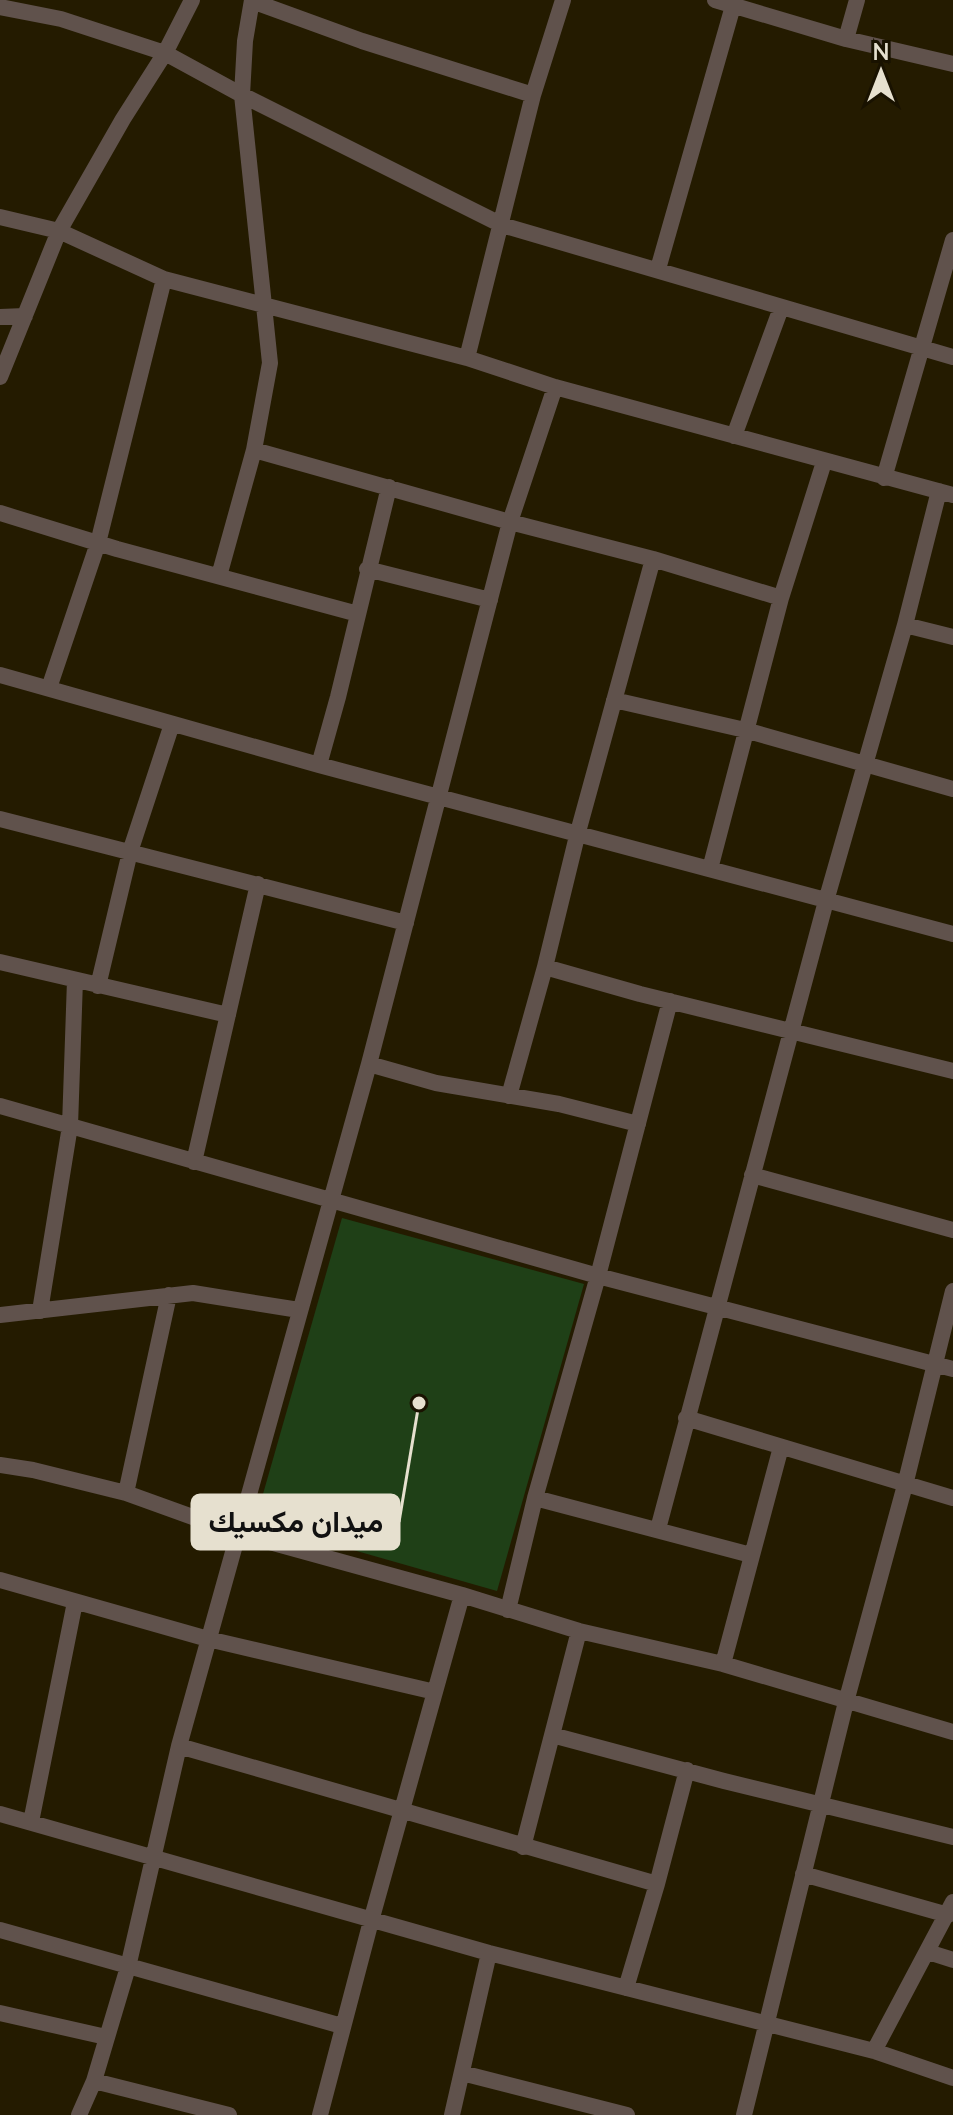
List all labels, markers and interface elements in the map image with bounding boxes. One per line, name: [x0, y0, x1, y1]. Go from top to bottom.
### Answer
north arrow: [841, 32, 921, 112]
text: N: [873, 38, 889, 65]
callout: ميدان مكسيك: [192, 1495, 399, 1549]
text: ميدان مكسيك: [209, 1502, 383, 1539]

